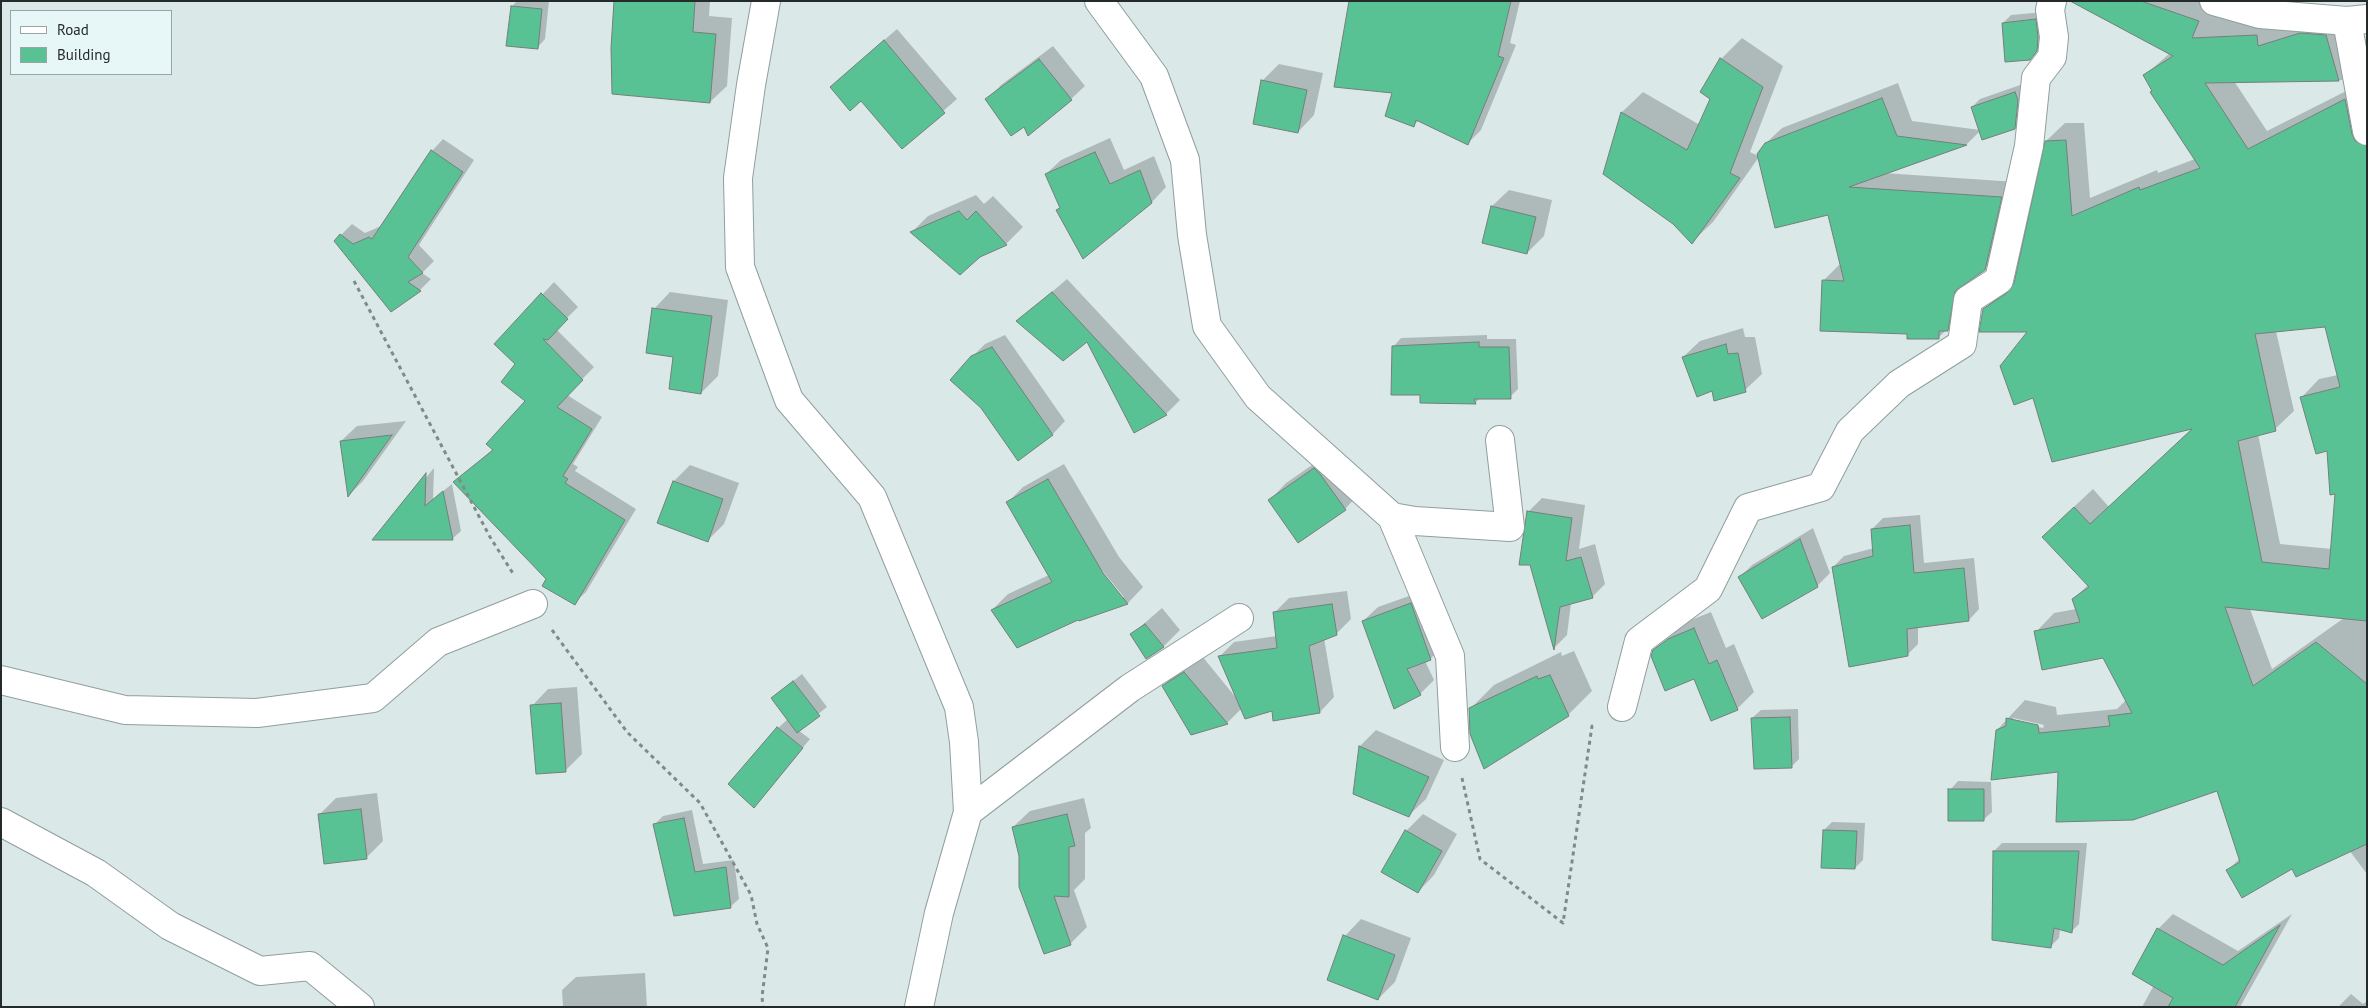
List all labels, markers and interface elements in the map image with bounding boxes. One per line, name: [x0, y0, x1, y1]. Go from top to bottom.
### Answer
legend: [10, 10, 172, 75]
text: Road: [57, 20, 89, 39]
text: Building: [57, 45, 111, 64]

